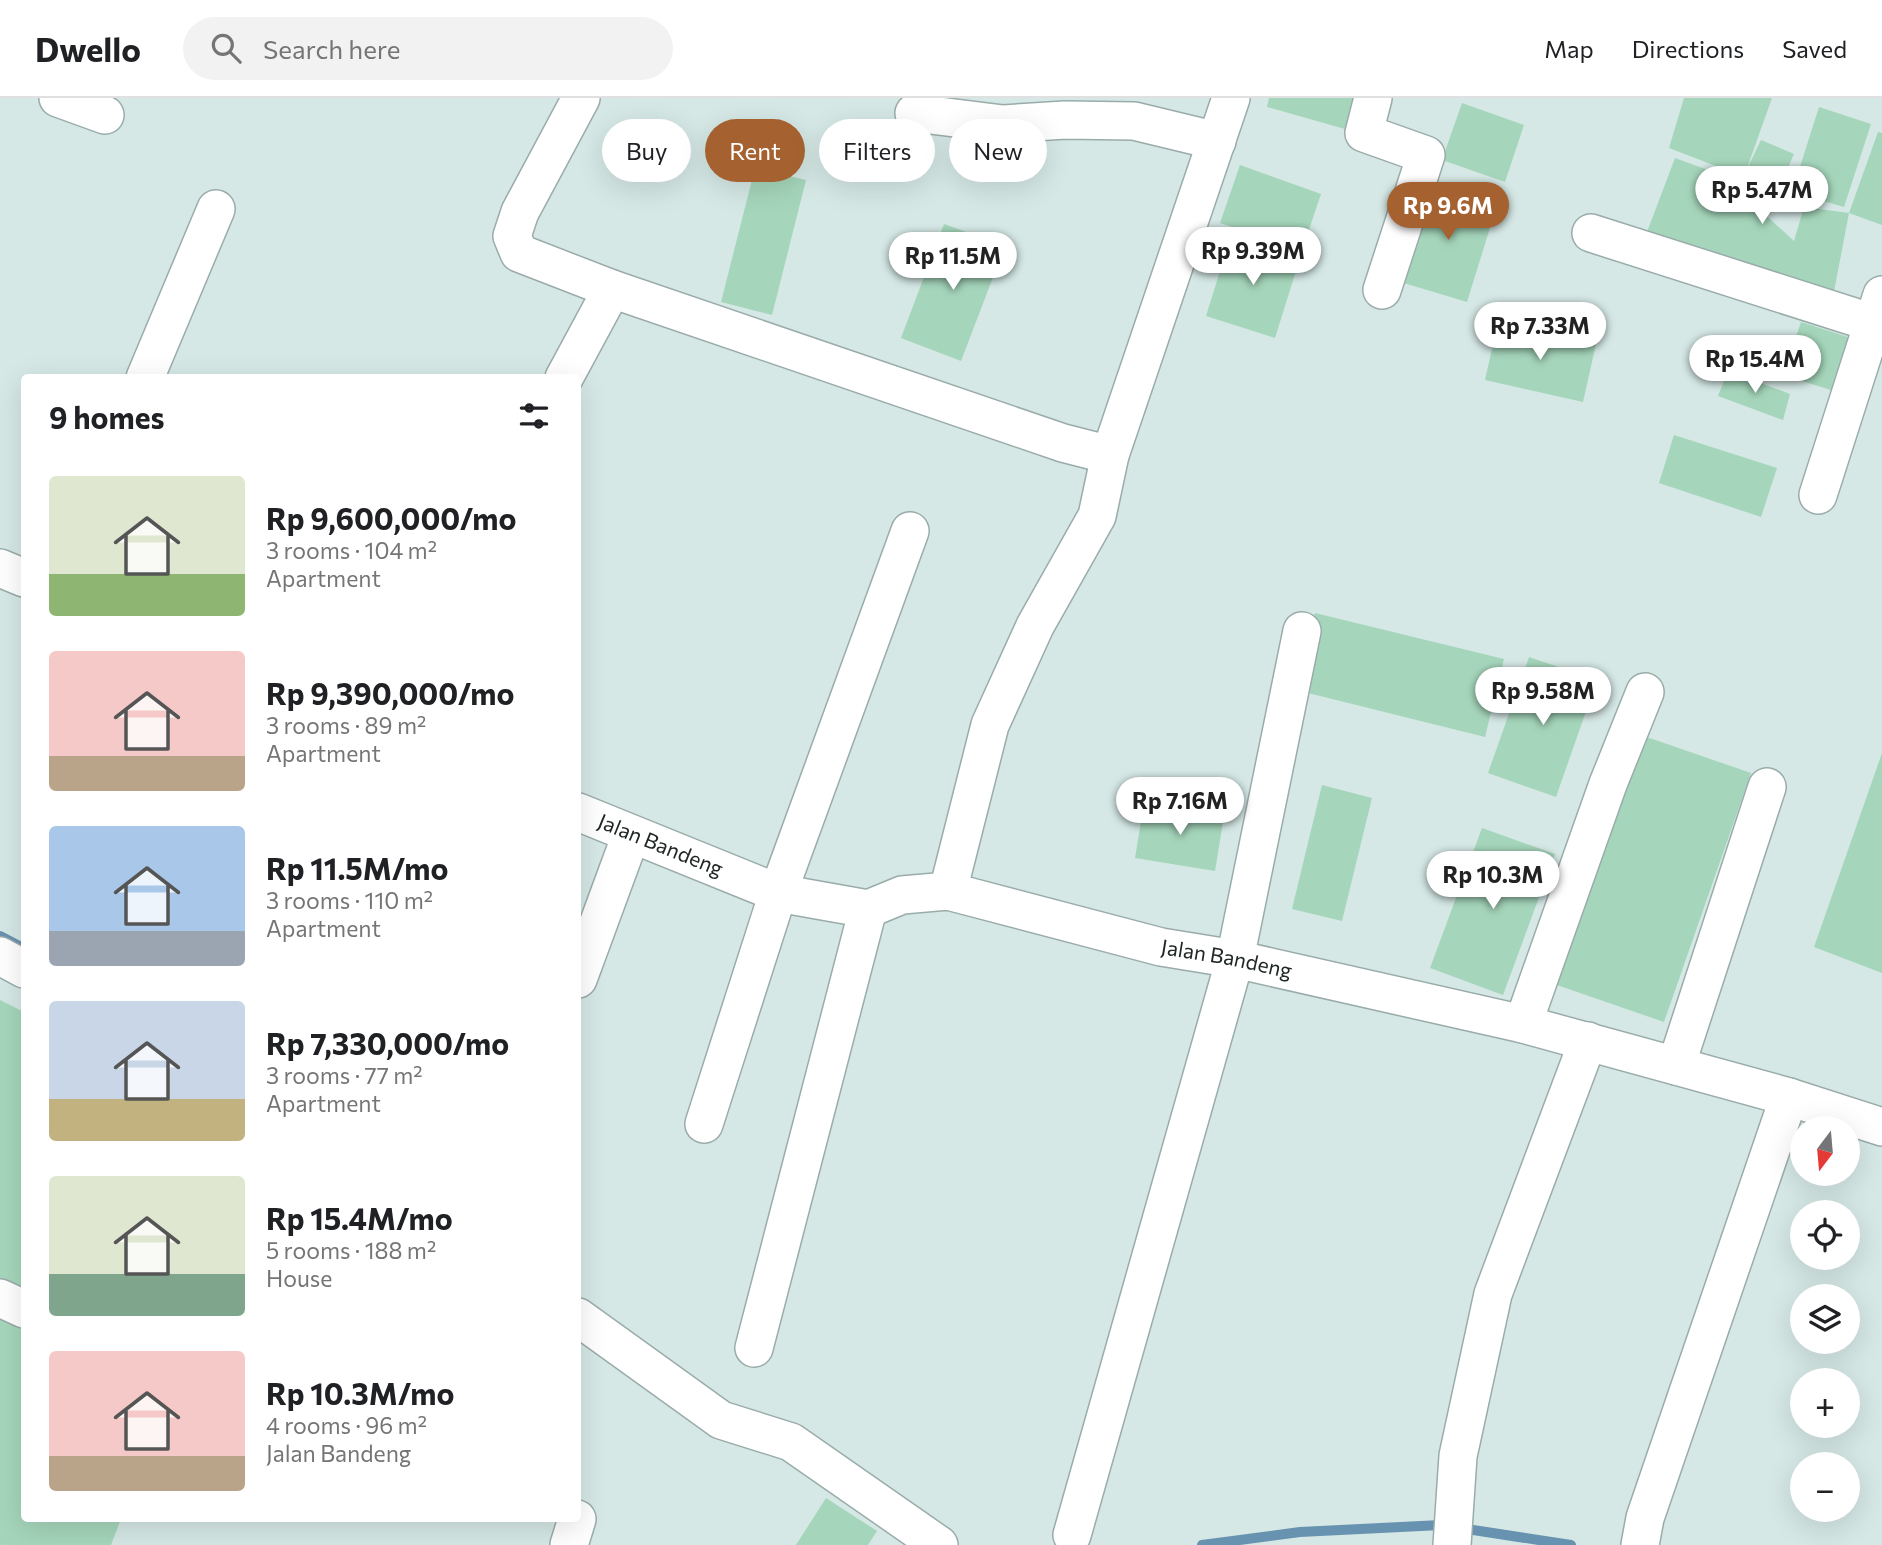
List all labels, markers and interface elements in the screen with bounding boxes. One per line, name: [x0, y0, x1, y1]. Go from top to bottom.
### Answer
search box: [183, 17, 673, 80]
text: Dwello: [35, 28, 141, 69]
icon: search: [207, 29, 245, 67]
text: Search here: [263, 33, 401, 64]
text: Map: [1544, 34, 1594, 63]
text: Directions: [1632, 34, 1744, 63]
text: Saved: [1782, 34, 1847, 63]
chip: Buy: [602, 119, 691, 182]
chip: Rent: [705, 119, 805, 182]
chip: Filters: [819, 119, 935, 182]
chip: New: [949, 119, 1047, 182]
pin: Rp 5.47M: [1690, 166, 1834, 226]
text: Rp 5.47M: [1711, 175, 1813, 203]
pin: Rp 9.6M: [1383, 183, 1513, 242]
text: Rp 9.6M: [1403, 191, 1493, 219]
pin: Rp 9.39M: [1181, 228, 1325, 287]
pin: Rp 11.5M: [881, 232, 1025, 292]
text: Rp 9.39M: [1201, 236, 1305, 264]
text: Rp 11.5M: [905, 241, 1001, 269]
pin: Rp 7.33M: [1468, 302, 1612, 362]
text: Rp 7.33M: [1490, 311, 1590, 339]
pin: Rp 15.4M: [1683, 336, 1827, 395]
text: Rp 15.4M: [1705, 344, 1805, 372]
icon: filters: [515, 397, 553, 435]
text: 9 homes: [49, 398, 164, 435]
text: Rp 9,600,000/mo: [266, 499, 516, 536]
icon: home: [105, 504, 189, 588]
text: 3 rooms · 104 m²: [266, 536, 437, 564]
text: Apartment: [266, 564, 381, 592]
pin: Rp 9.58M: [1471, 668, 1615, 727]
text: Rp 9,390,000/mo: [266, 674, 514, 711]
text: Rp 9.58M: [1491, 676, 1595, 704]
icon: home: [105, 679, 189, 763]
text: 3 rooms · 89 m²: [266, 711, 426, 739]
text: Apartment: [266, 739, 381, 767]
pin: Rp 7.16M: [1108, 778, 1252, 837]
text: Rp 7.16M: [1132, 786, 1228, 814]
street label: Jalan Bandeng: [595, 808, 727, 881]
text: Rp 11.5M/mo: [266, 849, 448, 886]
pin: Rp 10.3M: [1421, 852, 1565, 911]
icon: home: [105, 854, 189, 938]
text: Rp 10.3M: [1443, 860, 1543, 888]
text: 3 rooms · 110 m²: [266, 886, 433, 914]
text: Apartment: [266, 914, 381, 942]
street label: Jalan Bandeng: [1159, 933, 1295, 983]
text: Rp 7,330,000/mo: [266, 1024, 509, 1061]
icon: home: [105, 1029, 189, 1113]
text: 3 rooms · 77 m²: [266, 1061, 423, 1089]
text: Apartment: [266, 1089, 381, 1117]
north arrow: [1790, 1116, 1860, 1186]
map controls: [1790, 1116, 1860, 1522]
text: Rp 15.4M/mo: [266, 1199, 453, 1236]
button: locate: [1790, 1200, 1860, 1270]
icon: home: [105, 1204, 189, 1288]
text: 5 rooms · 188 m²: [266, 1236, 436, 1264]
text: House: [266, 1264, 332, 1292]
button: layers: [1790, 1284, 1860, 1354]
button: +: [1790, 1368, 1860, 1438]
text: Rp 10.3M/mo: [266, 1374, 454, 1411]
icon: home: [105, 1379, 189, 1463]
text: 4 rooms · 96 m²: [266, 1411, 427, 1439]
text: Jalan Bandeng: [266, 1439, 411, 1467]
button: −: [1790, 1452, 1860, 1522]

